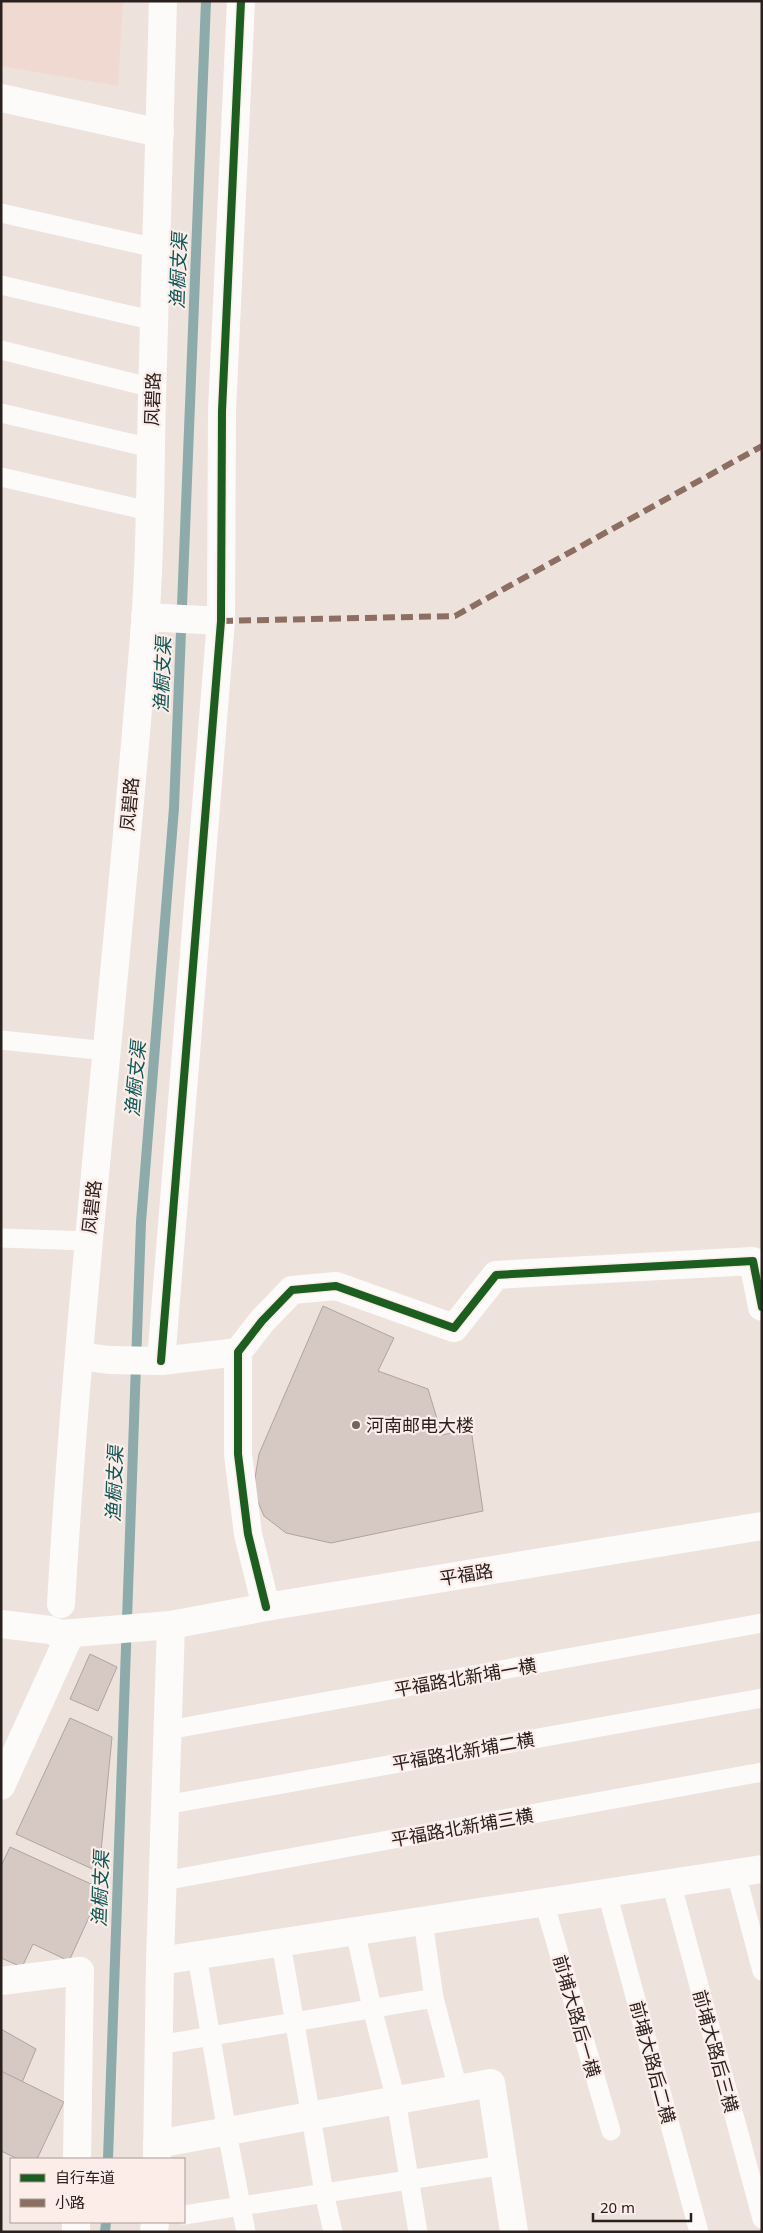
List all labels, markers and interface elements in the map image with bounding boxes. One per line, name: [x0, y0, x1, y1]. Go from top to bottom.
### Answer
water label: 渔橱支渠: [164, 230, 192, 309]
street label: 凤碧路: [139, 372, 165, 426]
water label: 渔橱支渠: [148, 634, 176, 713]
street label: 凤碧路: [115, 776, 143, 832]
water label: 渔橱支渠: [119, 1037, 152, 1118]
street label: 凤碧路: [76, 1179, 106, 1235]
place label: 河南邮电大楼: [366, 1413, 474, 1437]
marker: 河南邮电大楼: [350, 1419, 362, 1431]
water label: 渔橱支渠: [100, 1443, 128, 1522]
street label: 平福路: [437, 1558, 495, 1590]
street label: 平福路北新埔一横: [392, 1653, 538, 1701]
street label: 平福路北新埔二横: [390, 1727, 536, 1775]
street label: 平福路北新埔三横: [389, 1803, 535, 1851]
water label: 渔橱支渠: [86, 1848, 114, 1927]
street label: 前埔大路后一横: [548, 1952, 606, 2080]
street label: 前埔大路后三横: [688, 1987, 744, 2115]
street label: 前埔大路后二横: [625, 1998, 681, 2126]
legend: [10, 2158, 185, 2223]
text: 自行车道: [55, 2167, 115, 2187]
scale bar: [593, 2190, 690, 2222]
text: 小路: [55, 2192, 85, 2212]
text: 20 m: [600, 2197, 635, 2217]

